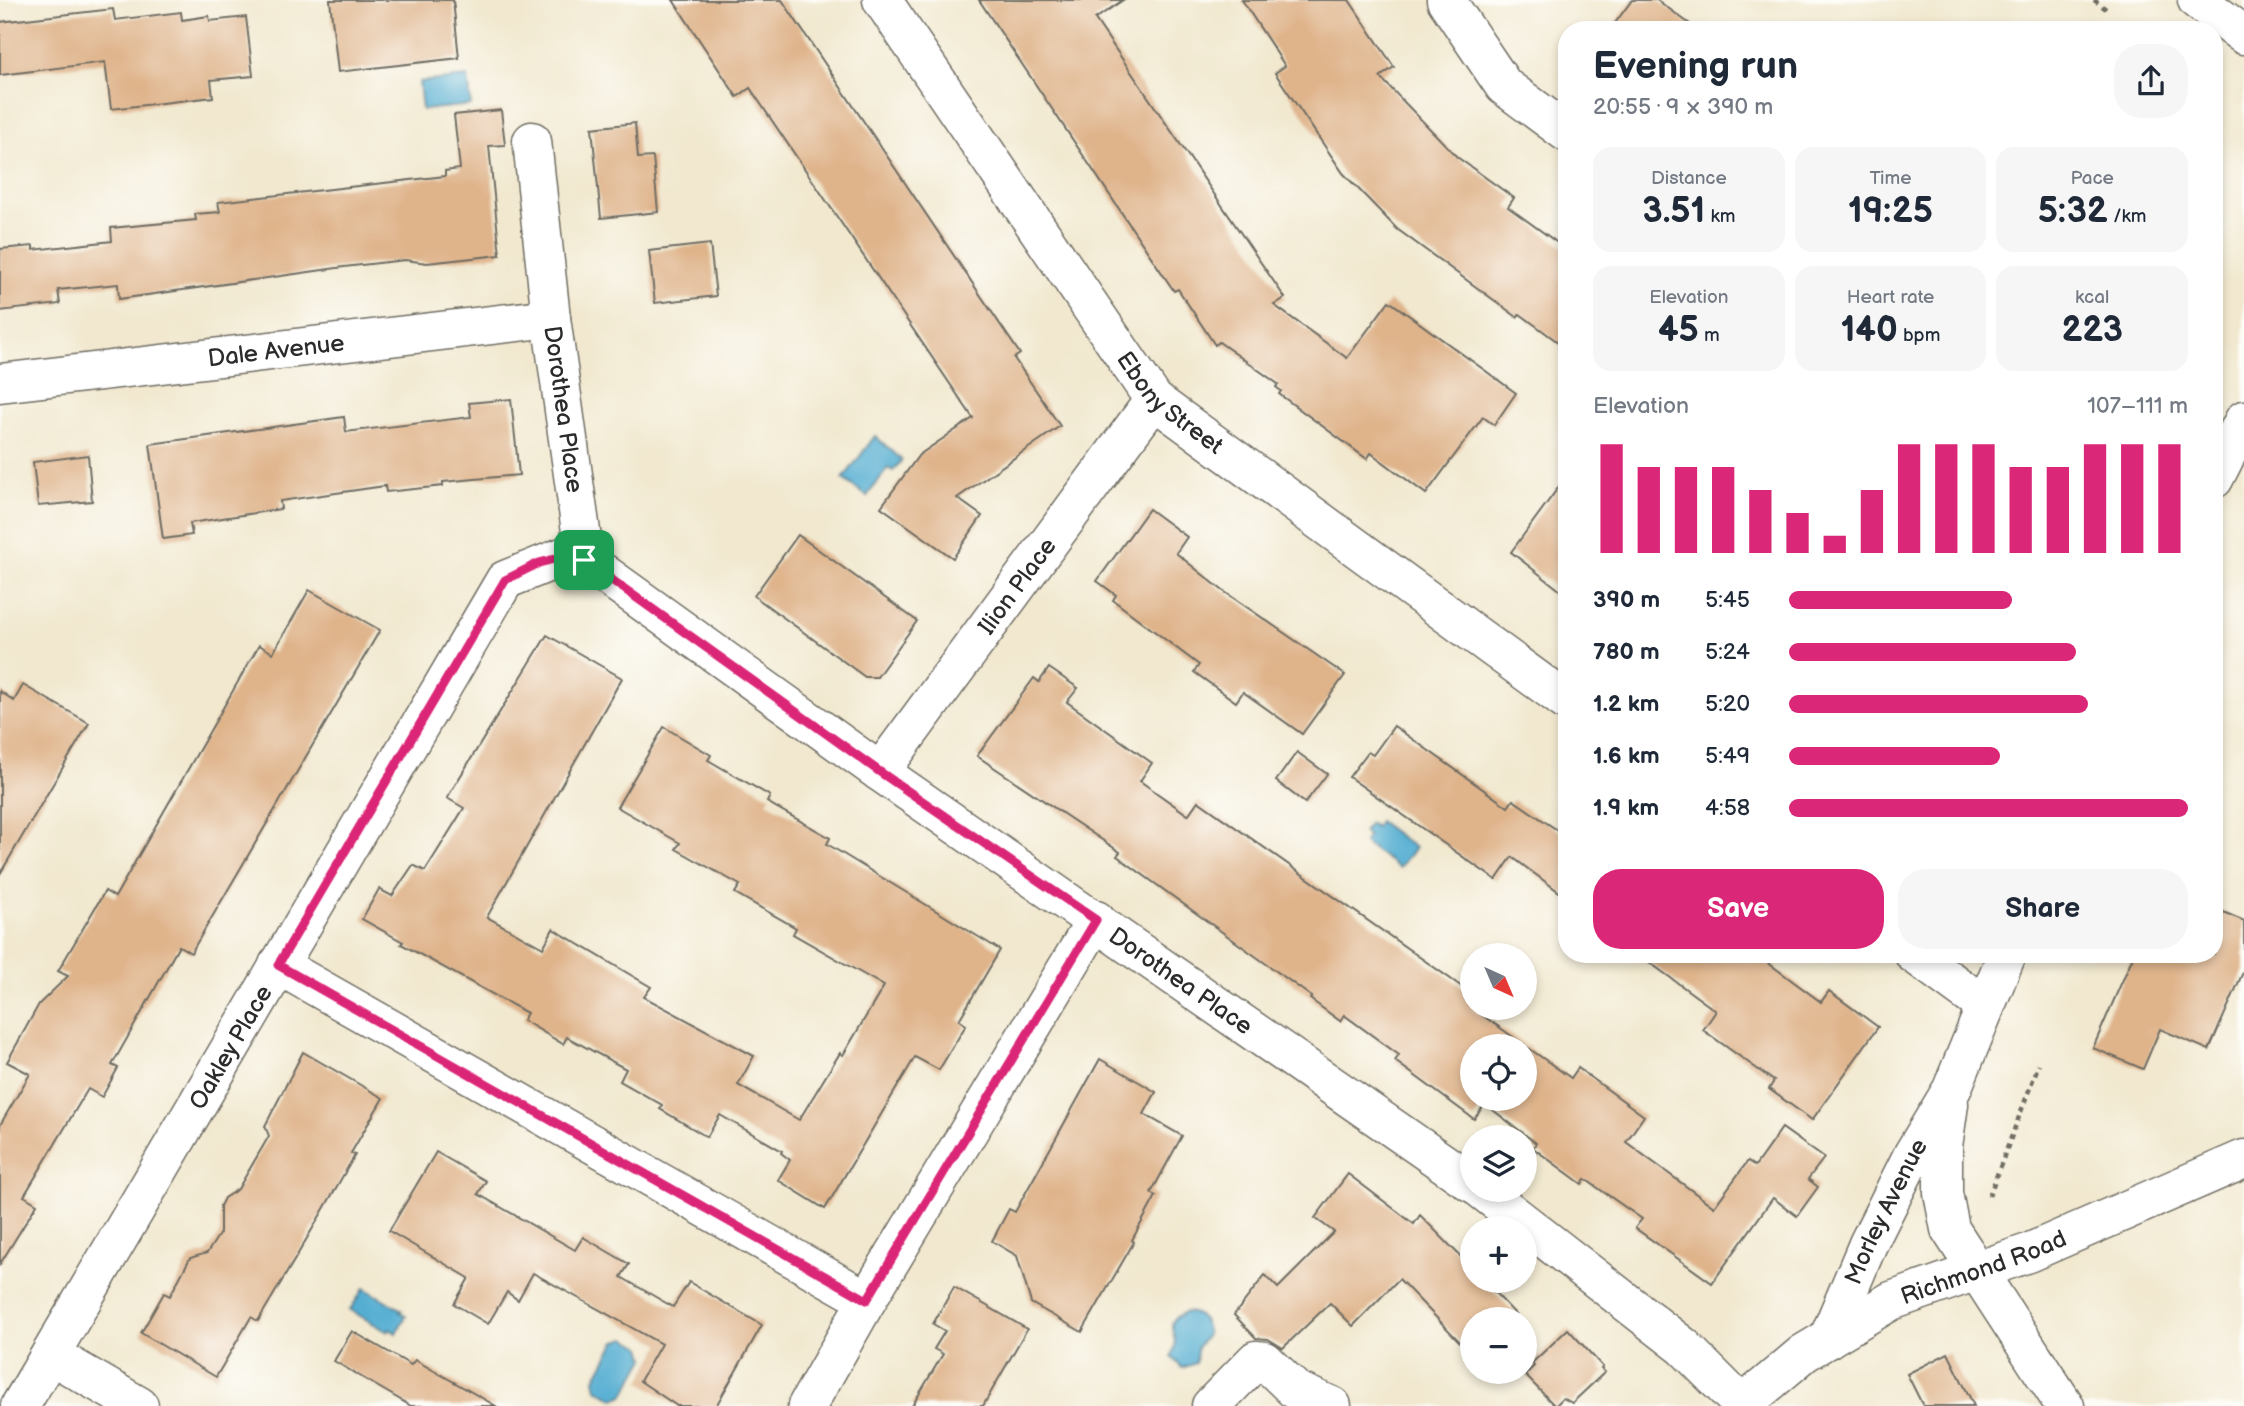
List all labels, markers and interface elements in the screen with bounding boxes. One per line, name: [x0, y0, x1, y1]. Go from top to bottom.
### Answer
text: Evening run: [1593, 44, 1798, 89]
button: share: [2114, 44, 2188, 118]
text: 20:55 · 9 × 390 m: [1593, 93, 1773, 121]
text: Distance: [1651, 167, 1727, 190]
text: Time: [1869, 167, 1912, 190]
text: Pace: [2071, 167, 2114, 190]
text: 3.51: [1642, 190, 1705, 233]
text: 19:25: [1848, 190, 1933, 233]
text: 5:32: [2038, 190, 2108, 233]
text: km: [1705, 205, 1735, 228]
text: /km: [2108, 205, 2147, 228]
text: Elevation: [1649, 286, 1728, 309]
text: Heart rate: [1847, 286, 1934, 309]
text: kcal: [2075, 286, 2109, 309]
text: 45: [1658, 309, 1699, 352]
text: 140: [1841, 309, 1898, 352]
text: 223: [2061, 309, 2123, 352]
street label: Dorothea Place: [537, 324, 589, 494]
text: m: [1699, 324, 1720, 347]
text: bpm: [1898, 324, 1940, 347]
street label: Dale Avenue: [206, 328, 346, 373]
street label: Ebony Street: [1110, 346, 1229, 461]
text: Elevation: [1593, 392, 1689, 420]
text: 107–111 m: [2087, 392, 2188, 420]
pin: [554, 530, 614, 590]
street label: Ilion Place: [972, 532, 1063, 640]
icon: arrive: [565, 541, 603, 579]
text: 390 m: [1593, 586, 1660, 614]
text: 5:45: [1705, 586, 1750, 614]
text: 780 m: [1593, 638, 1660, 666]
text: 5:24: [1705, 638, 1750, 666]
text: 1.2 km: [1593, 690, 1659, 718]
text: 5:20: [1705, 690, 1750, 718]
text: 1.6 km: [1593, 742, 1660, 770]
text: 5:49: [1705, 742, 1750, 770]
text: 1.9 km: [1593, 794, 1659, 822]
text: 4:58: [1705, 794, 1750, 822]
button: Save: [1593, 869, 1884, 949]
button: Share: [1898, 869, 2188, 949]
street label: Dorothea Place: [1103, 921, 1258, 1041]
north arrow: [1460, 943, 1536, 1020]
map controls: [1460, 943, 1537, 1384]
street label: Oakley Place: [183, 980, 279, 1115]
button: locate: [1460, 1034, 1537, 1111]
button: layers: [1460, 1125, 1537, 1202]
street label: Morley Avenue: [1839, 1133, 1934, 1289]
button: +: [1460, 1216, 1537, 1293]
street label: Richmond Road: [1897, 1224, 2071, 1311]
button: −: [1460, 1307, 1537, 1384]

